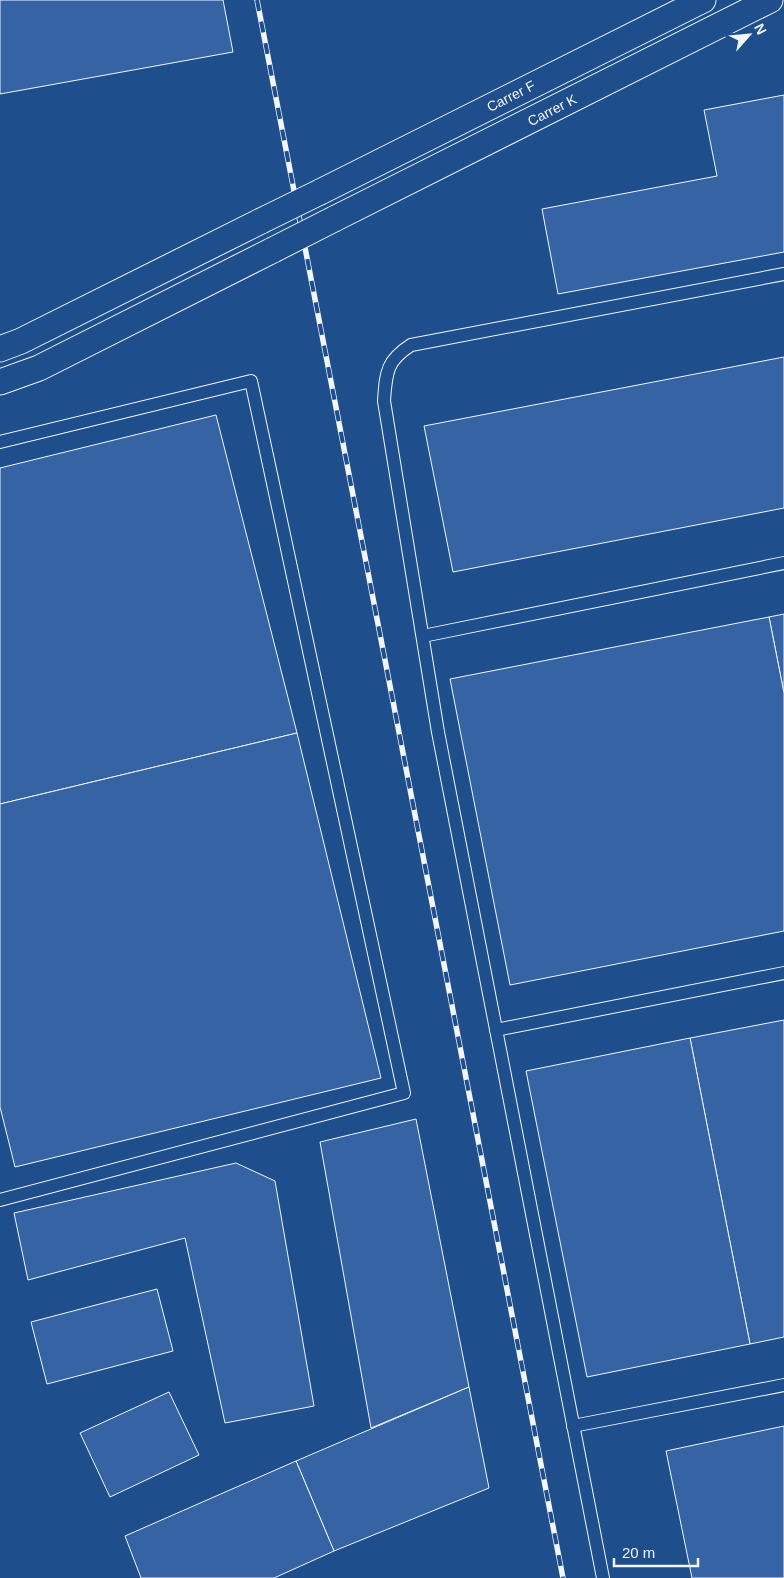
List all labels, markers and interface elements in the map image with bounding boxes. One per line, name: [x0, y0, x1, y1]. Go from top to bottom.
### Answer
north arrow: [724, 10, 774, 60]
text: N: [751, 21, 770, 37]
street label: Carrer F: [484, 77, 538, 115]
street label: Carrer K: [525, 91, 580, 129]
scale bar: [614, 1536, 698, 1568]
text: 20 m: [622, 1544, 655, 1561]

